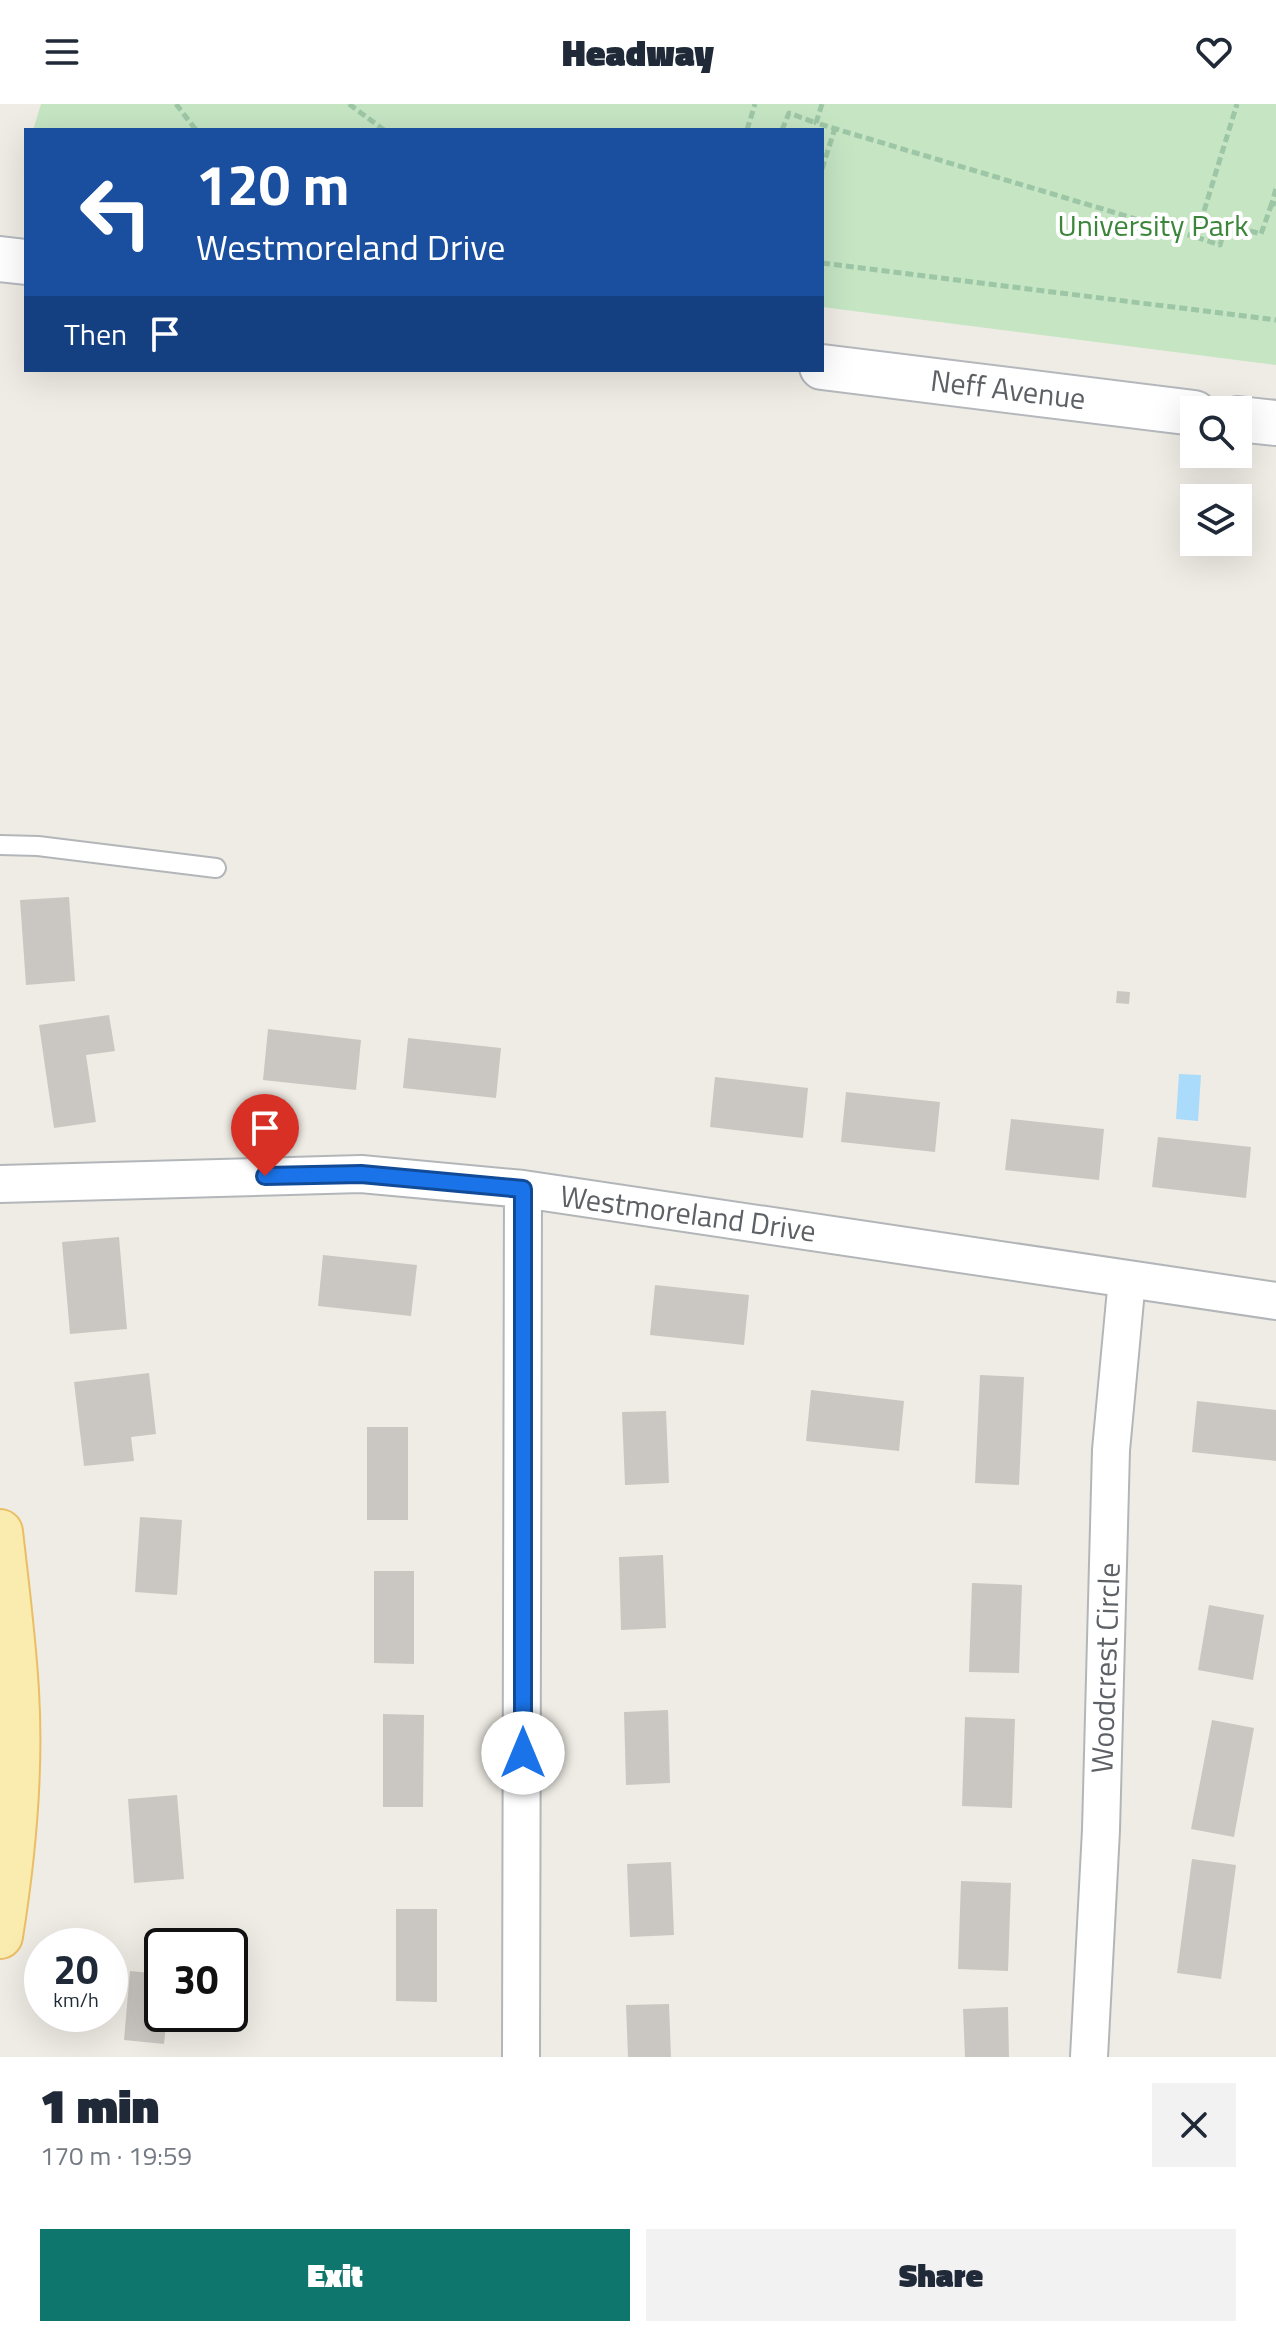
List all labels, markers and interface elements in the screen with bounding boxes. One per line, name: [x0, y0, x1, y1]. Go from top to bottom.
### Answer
text: Headway: [562, 25, 714, 80]
icon: menu: [40, 30, 84, 74]
icon: heart: [1192, 30, 1236, 74]
text: 120 m: [196, 142, 349, 227]
icon: left: [64, 160, 168, 264]
park label: University Park: [1057, 202, 1249, 248]
text: Westmoreland Drive: [196, 219, 506, 274]
text: Then: [64, 311, 127, 357]
icon: arrive: [143, 312, 187, 356]
street label: Neff Avenue: [928, 357, 1088, 421]
map controls: [1180, 396, 1252, 556]
button: search: [1180, 396, 1252, 468]
button: layers: [1180, 484, 1252, 556]
pin: [231, 1094, 299, 1176]
icon: arrive: [243, 1106, 287, 1150]
street label: Westmoreland Drive: [557, 1172, 819, 1254]
street label: Woodcrest Circle: [1078, 1562, 1132, 1774]
position arrow: [481, 1711, 565, 1795]
speed limit sign: 30: [144, 1928, 248, 2032]
text: 20: [54, 1939, 98, 2000]
text: km/h: [53, 1984, 99, 2015]
text: 1 min: [40, 2069, 159, 2142]
button: close: [1152, 2083, 1236, 2167]
text: 170 m · 19:59: [40, 2136, 192, 2175]
button: Exit: [40, 2229, 630, 2321]
button: Share: [646, 2229, 1236, 2321]

